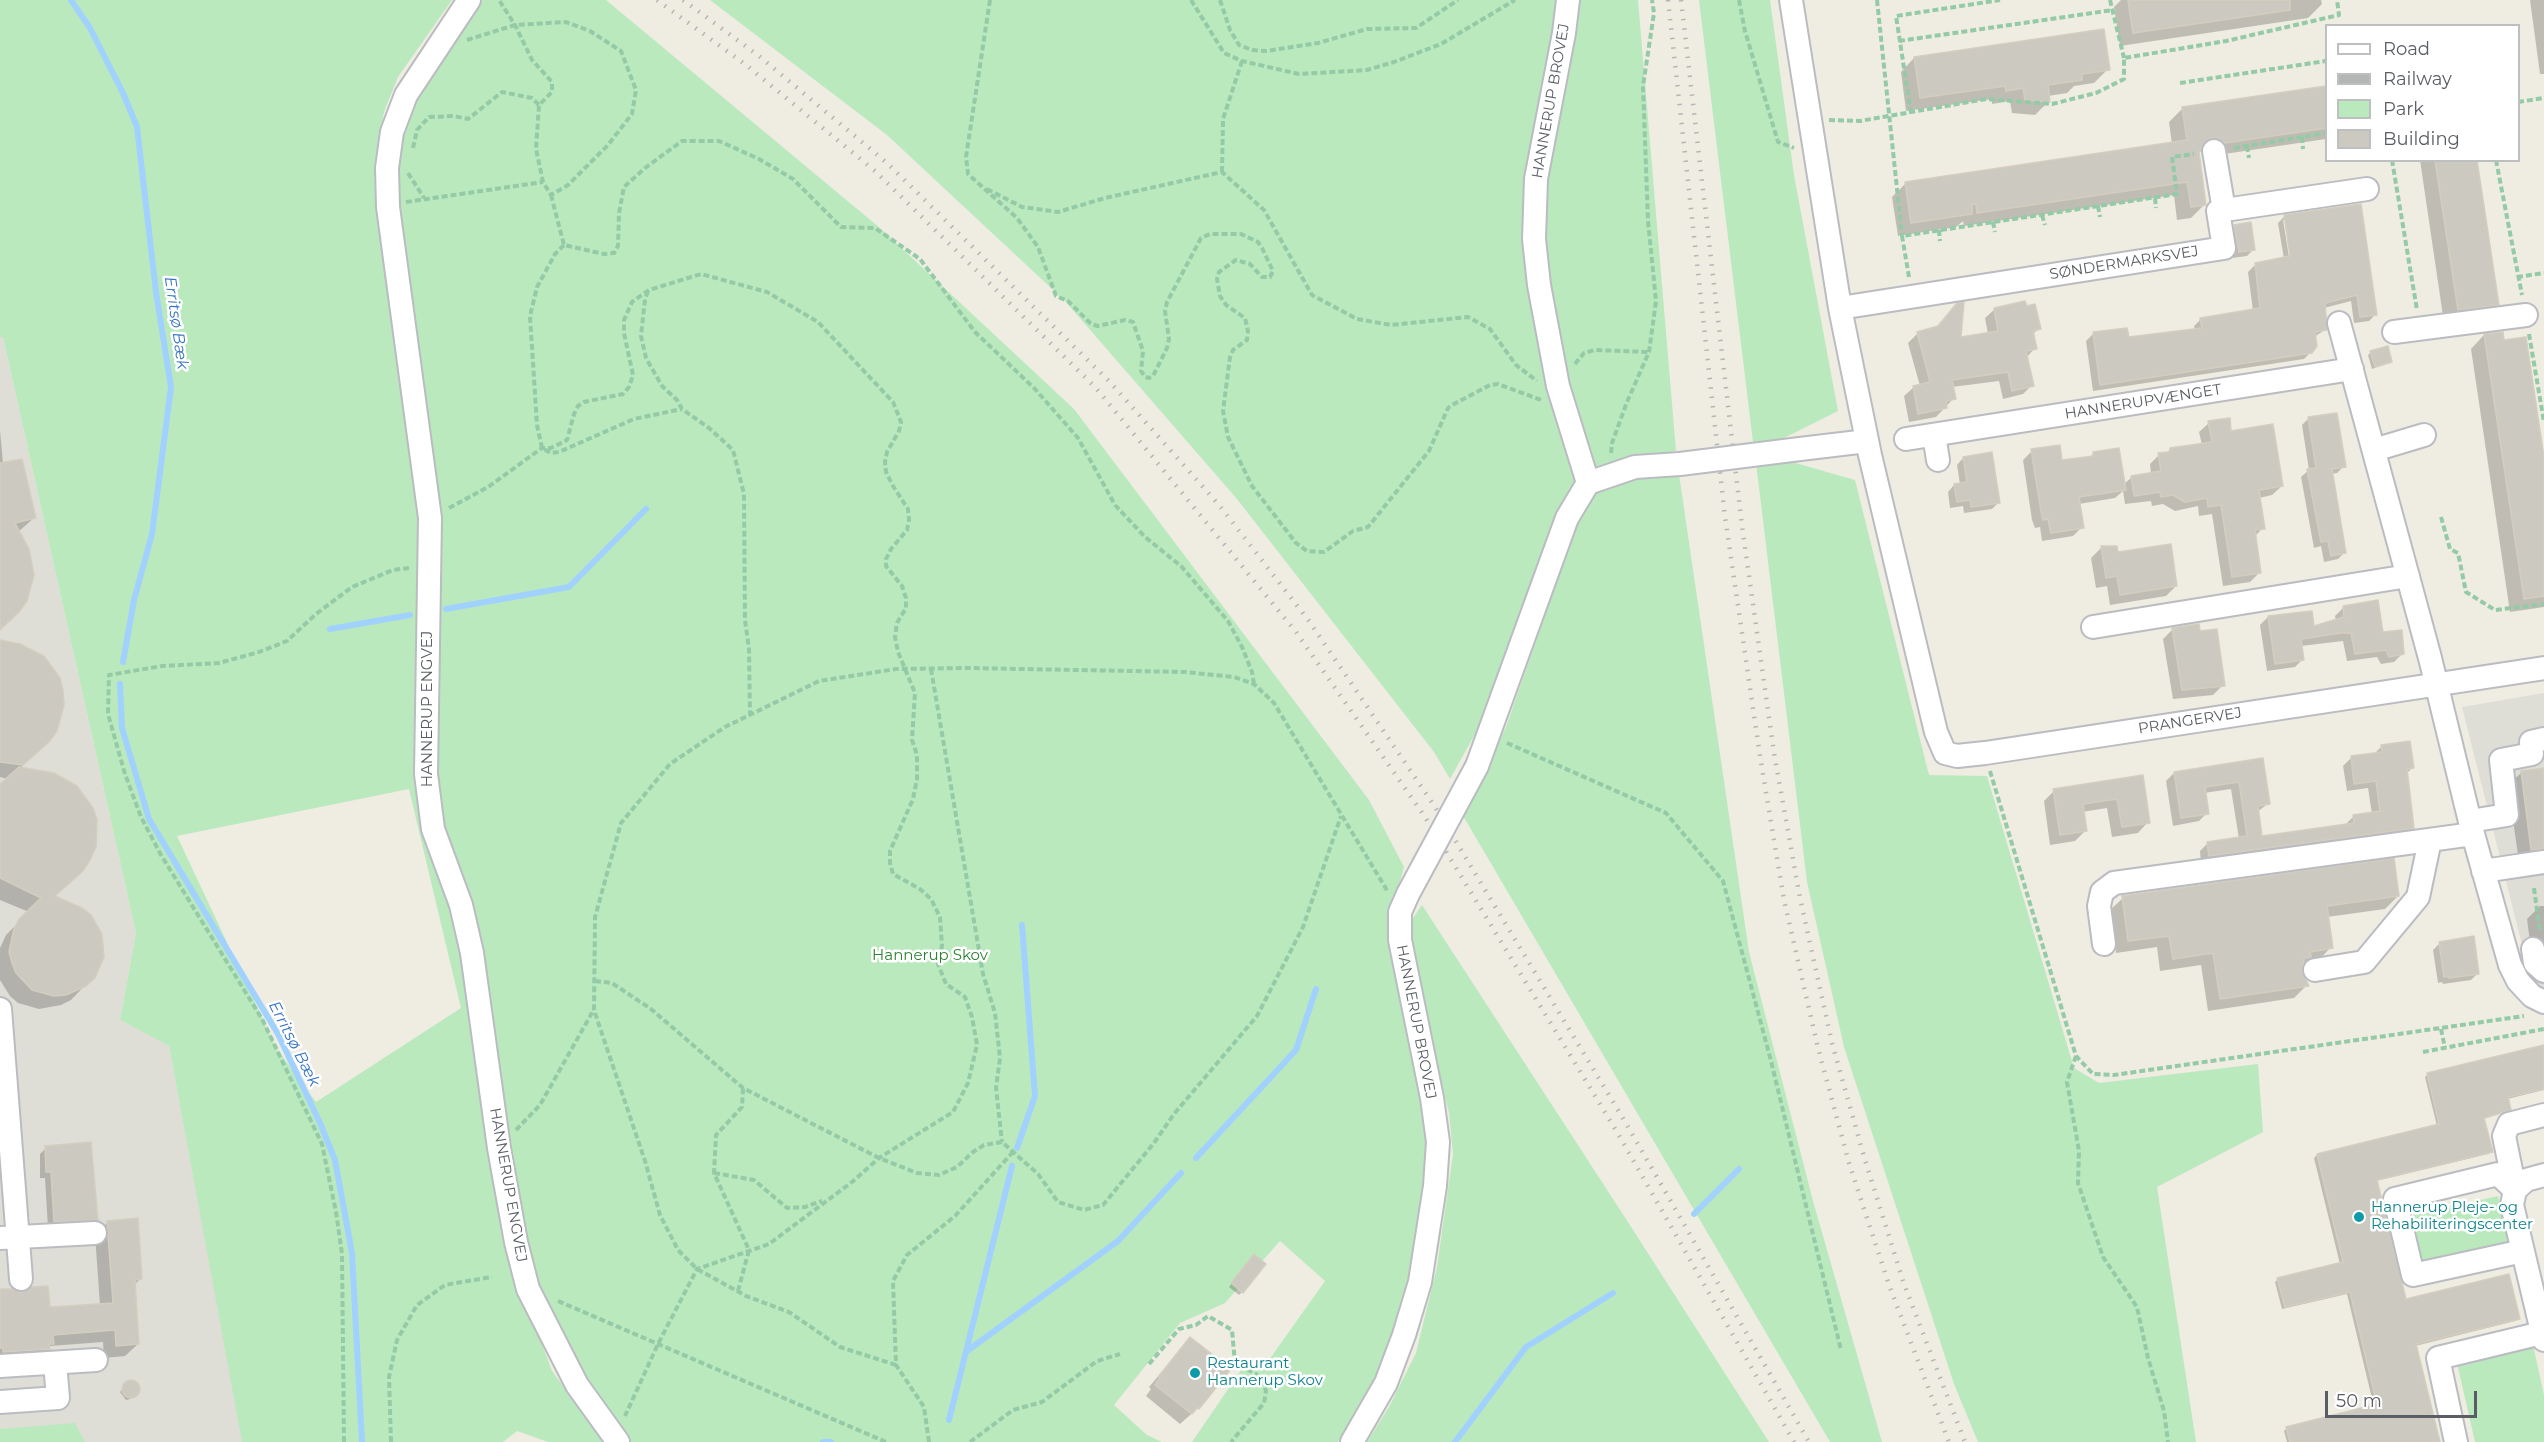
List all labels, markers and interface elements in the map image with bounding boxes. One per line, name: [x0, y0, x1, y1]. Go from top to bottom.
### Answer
street label: HANNERUP BROVEJ: [1529, 22, 1573, 180]
legend: [2325, 24, 2520, 162]
text: Road: [2383, 38, 2430, 60]
text: Railway: [2383, 68, 2452, 90]
text: Park: [2383, 98, 2424, 120]
text: Building: [2383, 128, 2460, 150]
street label: SØNDERMARKSVEJ: [2048, 242, 2200, 284]
water label: Erritsø Bæk: [160, 275, 192, 371]
street label: HANNERUPVÆNGET: [2063, 381, 2223, 423]
street label: HANNERUP ENGVEJ: [419, 631, 437, 787]
street label: PRANGERVEJ: [2137, 704, 2243, 738]
street label: HANNERUP BROVEJ: [1392, 943, 1440, 1101]
park label: Hannerup Skov: [872, 947, 988, 965]
water label: Erritsø Bæk: [264, 998, 324, 1090]
street label: HANNERUP ENGVEJ: [486, 1106, 530, 1264]
place label: Hannerup Pleje- og Rehabiliteringscenter: [2371, 1199, 2533, 1234]
marker: Hannerup Pleje- og Rehabiliteringscenter: [2352, 1210, 2366, 1224]
place label: Restaurant Hannerup Skov: [1207, 1355, 1323, 1390]
marker: Restaurant Hannerup Skov: [1188, 1366, 1202, 1380]
scale bar: [2328, 1379, 2480, 1417]
text: 50 m: [2336, 1390, 2382, 1412]

